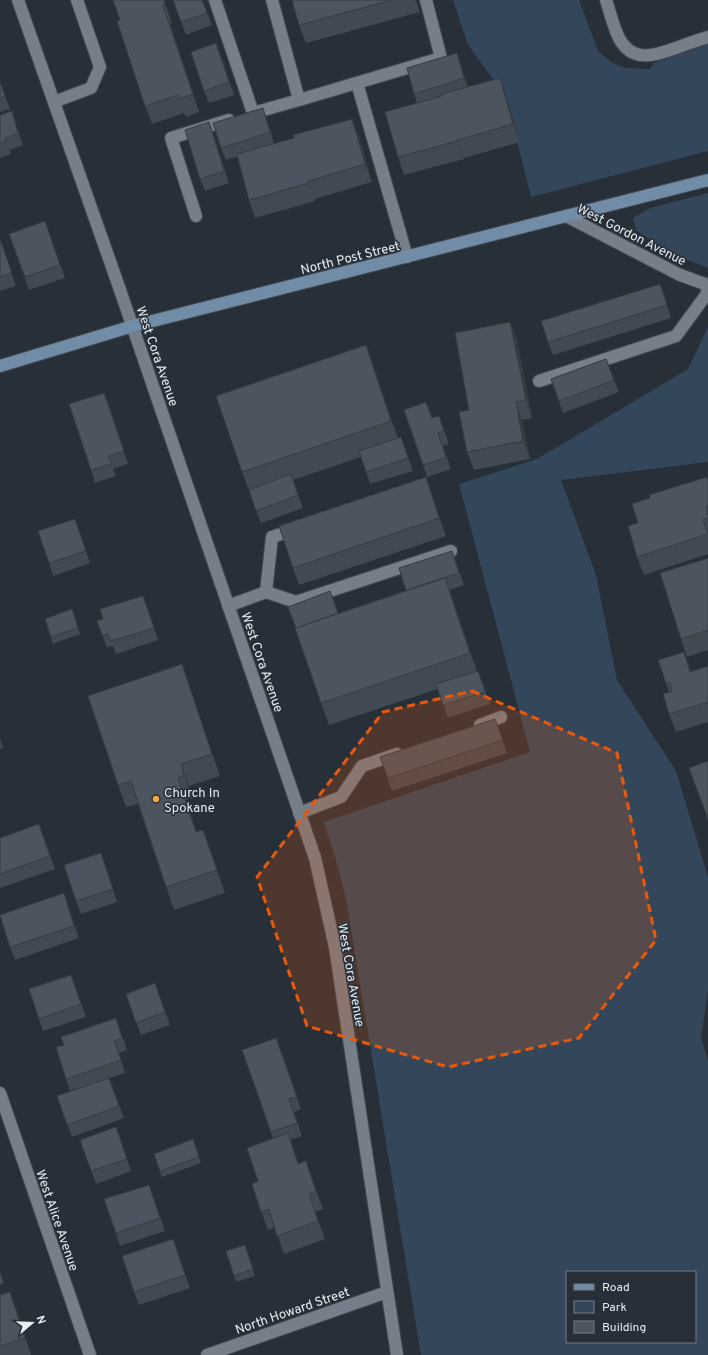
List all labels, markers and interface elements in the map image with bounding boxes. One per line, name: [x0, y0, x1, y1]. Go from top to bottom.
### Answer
street label: West Gordon Avenue: [574, 201, 688, 270]
street label: North Post Street: [299, 239, 402, 279]
street label: West Cora Avenue: [131, 305, 181, 409]
street label: West Cora Avenue: [236, 611, 286, 715]
place label: Church In Spokane: [164, 786, 220, 817]
marker: Church In Spokane: [151, 794, 161, 804]
street label: West Cora Avenue: [333, 922, 367, 1028]
street label: West Alice Avenue: [31, 1168, 81, 1273]
legend: [566, 1271, 696, 1343]
text: Road: [602, 1280, 630, 1296]
street label: North Howard Street: [233, 1285, 352, 1339]
text: Park: [602, 1300, 627, 1316]
north arrow: [12, 1303, 52, 1343]
text: N: [33, 1314, 48, 1326]
text: Building: [602, 1320, 646, 1336]

